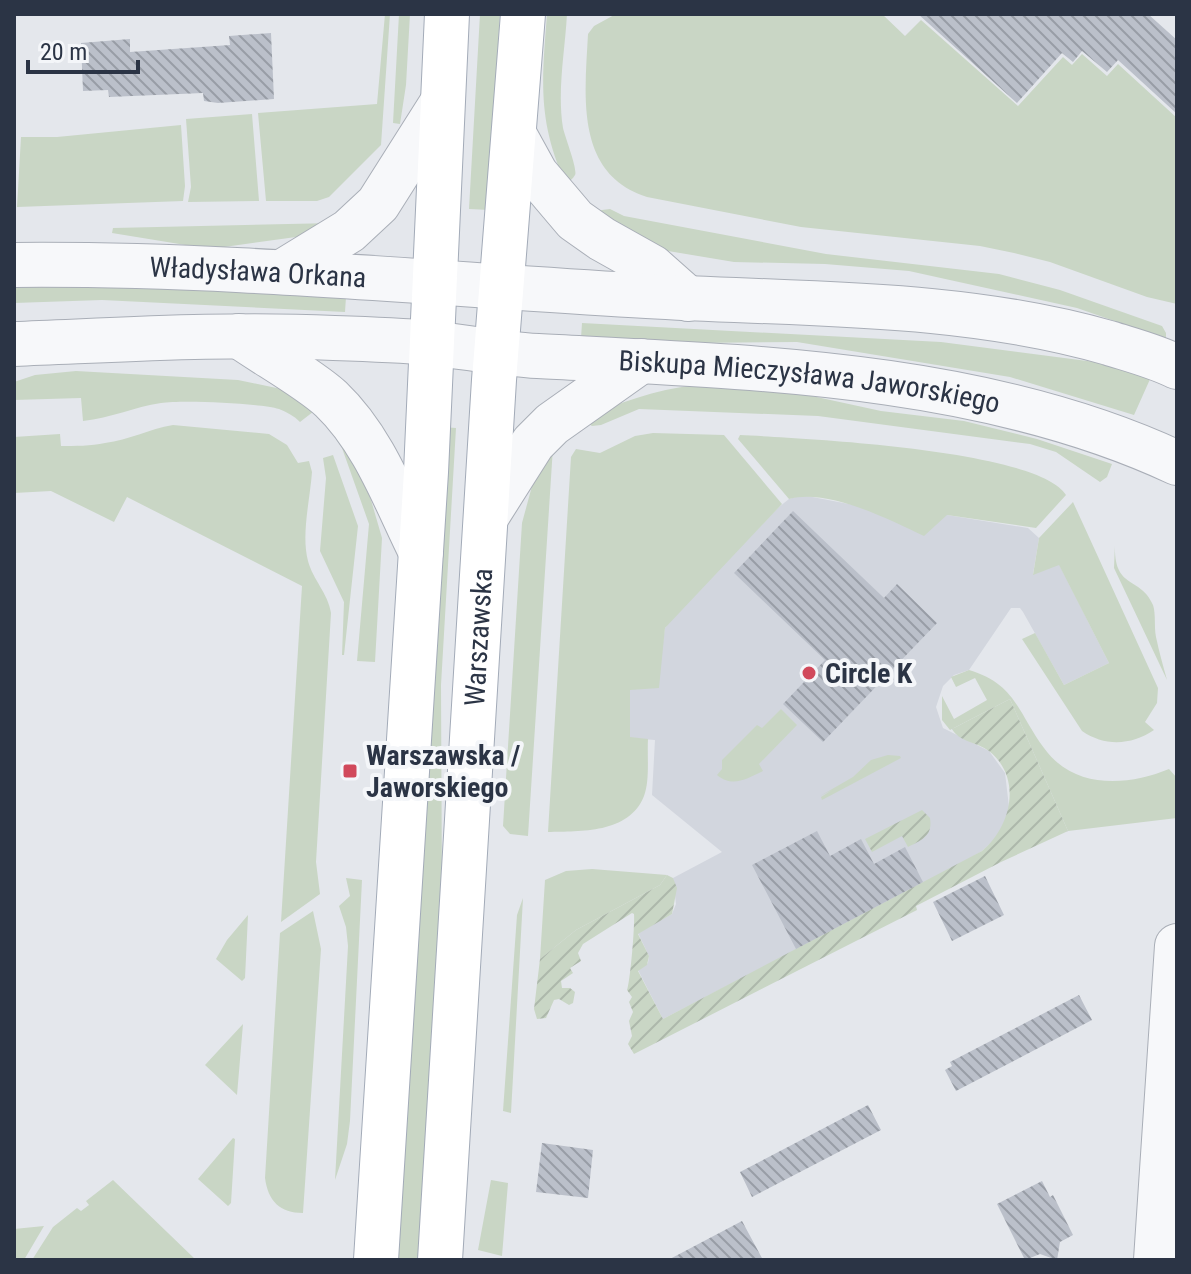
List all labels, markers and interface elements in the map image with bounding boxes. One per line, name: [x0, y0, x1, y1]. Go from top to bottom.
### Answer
scale bar: [28, 24, 138, 74]
text: 20 m: [40, 38, 87, 66]
street label: Władysława Orkana: [149, 251, 367, 294]
street label: Biskupa Mieczysława Jaworskiego: [618, 344, 1003, 420]
street label: Warszawska: [458, 567, 499, 707]
place label: Circle K: [825, 657, 913, 690]
marker: Circle K: [800, 664, 818, 682]
place label: Warszawska / Jaworskiego: [366, 739, 520, 804]
marker: Warszawska / Jaworskiego: [341, 762, 359, 780]

